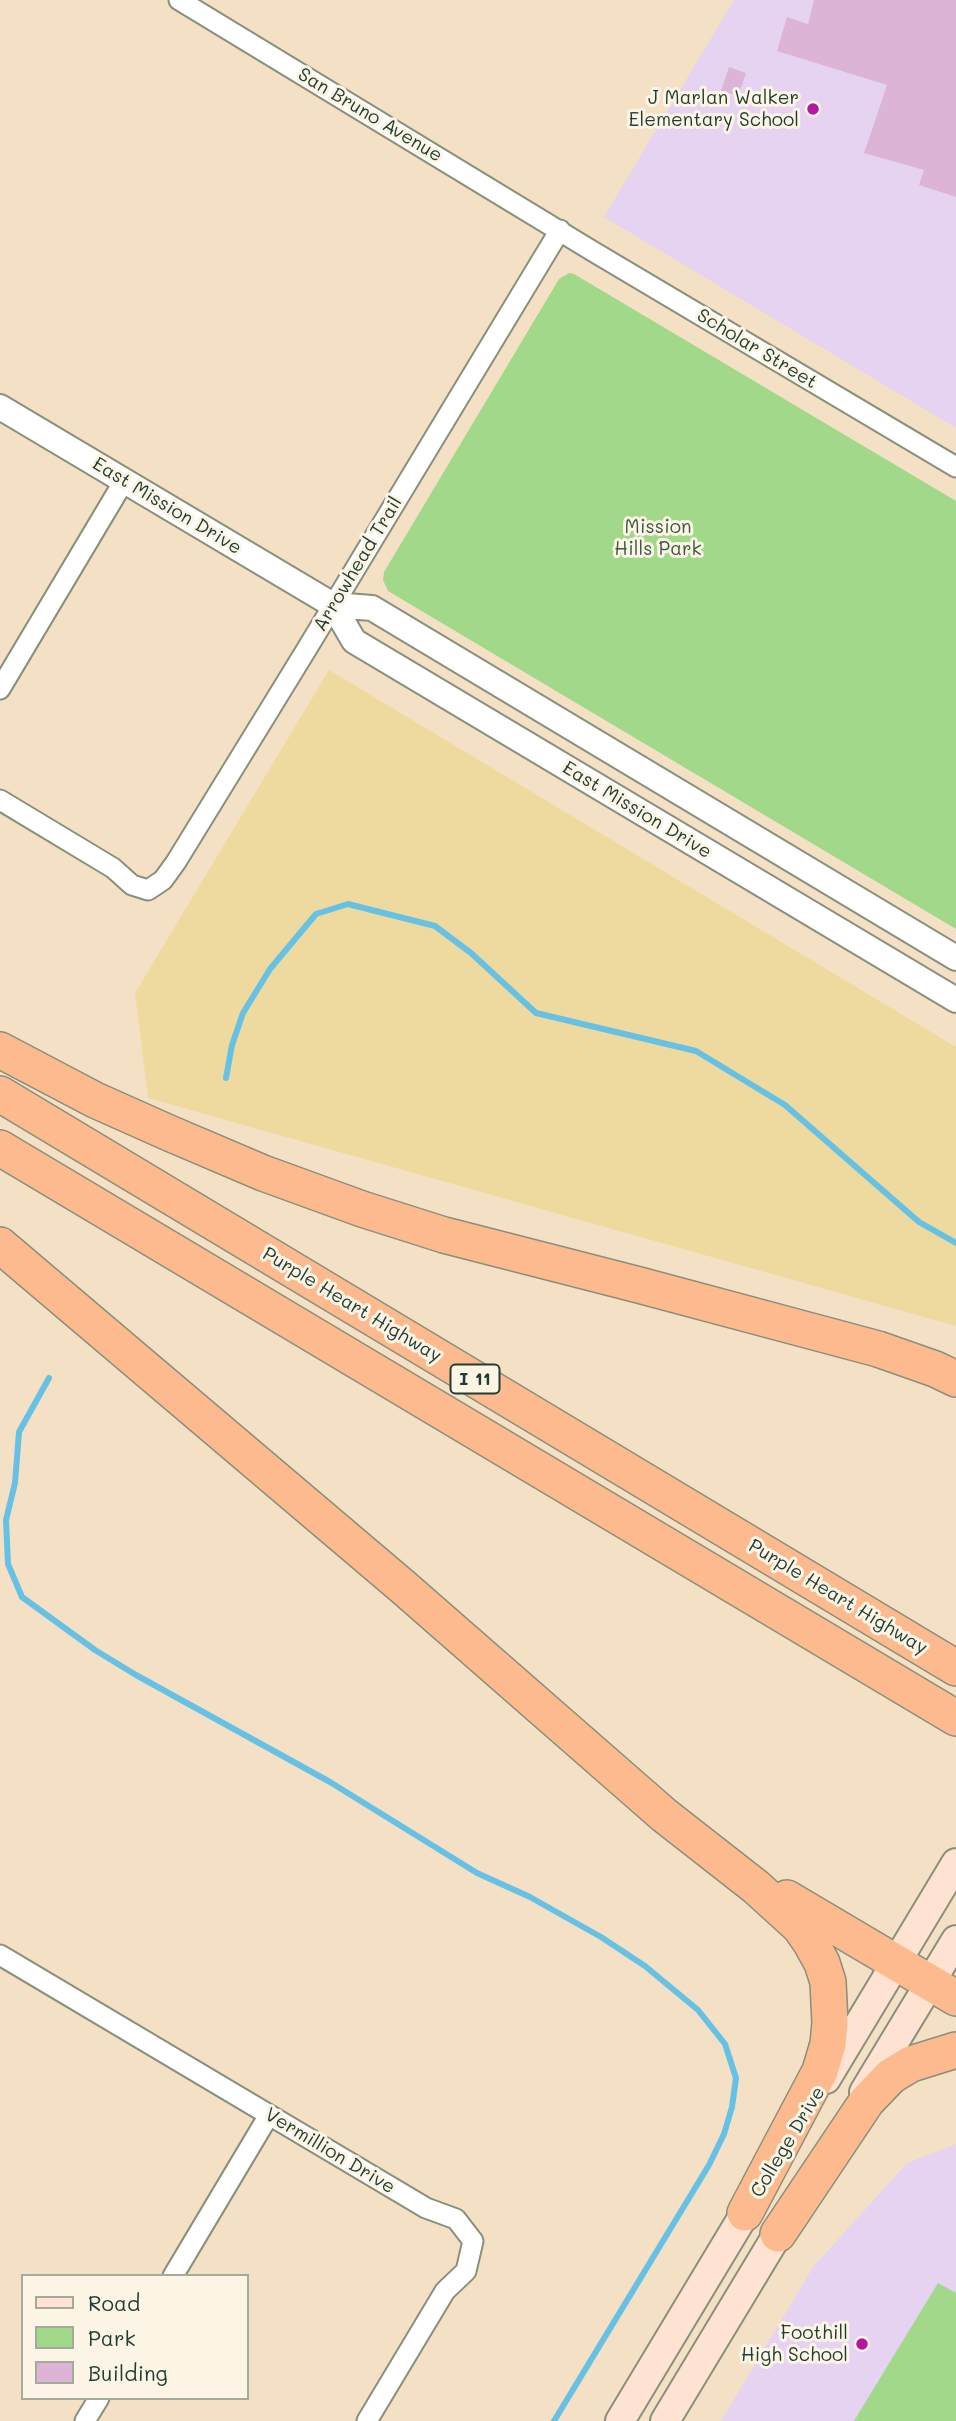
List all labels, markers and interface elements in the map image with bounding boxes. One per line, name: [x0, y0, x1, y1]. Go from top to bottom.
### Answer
street label: San Bruno Avenue: [294, 63, 446, 167]
place label: J Marlan Walker Elementary School: [629, 87, 799, 131]
marker: J Marlan Walker Elementary School: [805, 101, 821, 117]
street label: Scholar Street: [693, 304, 821, 394]
street label: East Mission Drive: [88, 453, 246, 559]
street label: Arrowhead Trail: [309, 492, 407, 636]
park label: Mission Hills Park: [614, 516, 702, 560]
street label: East Mission Drive: [558, 757, 716, 863]
street label: Purple Heart Highway: [258, 1243, 446, 1367]
road number: I 11: [450, 1364, 500, 1394]
street label: Purple Heart Highway: [744, 1535, 932, 1659]
street label: College Drive: [746, 2082, 830, 2202]
street label: Vermillion Drive: [261, 2103, 399, 2199]
legend: [21, 2274, 248, 2400]
text: Road: [88, 2289, 140, 2316]
place label: Foothill High School: [741, 2322, 848, 2366]
text: Park: [88, 2324, 136, 2351]
marker: Foothill High School: [854, 2336, 870, 2352]
text: Building: [88, 2359, 168, 2386]

